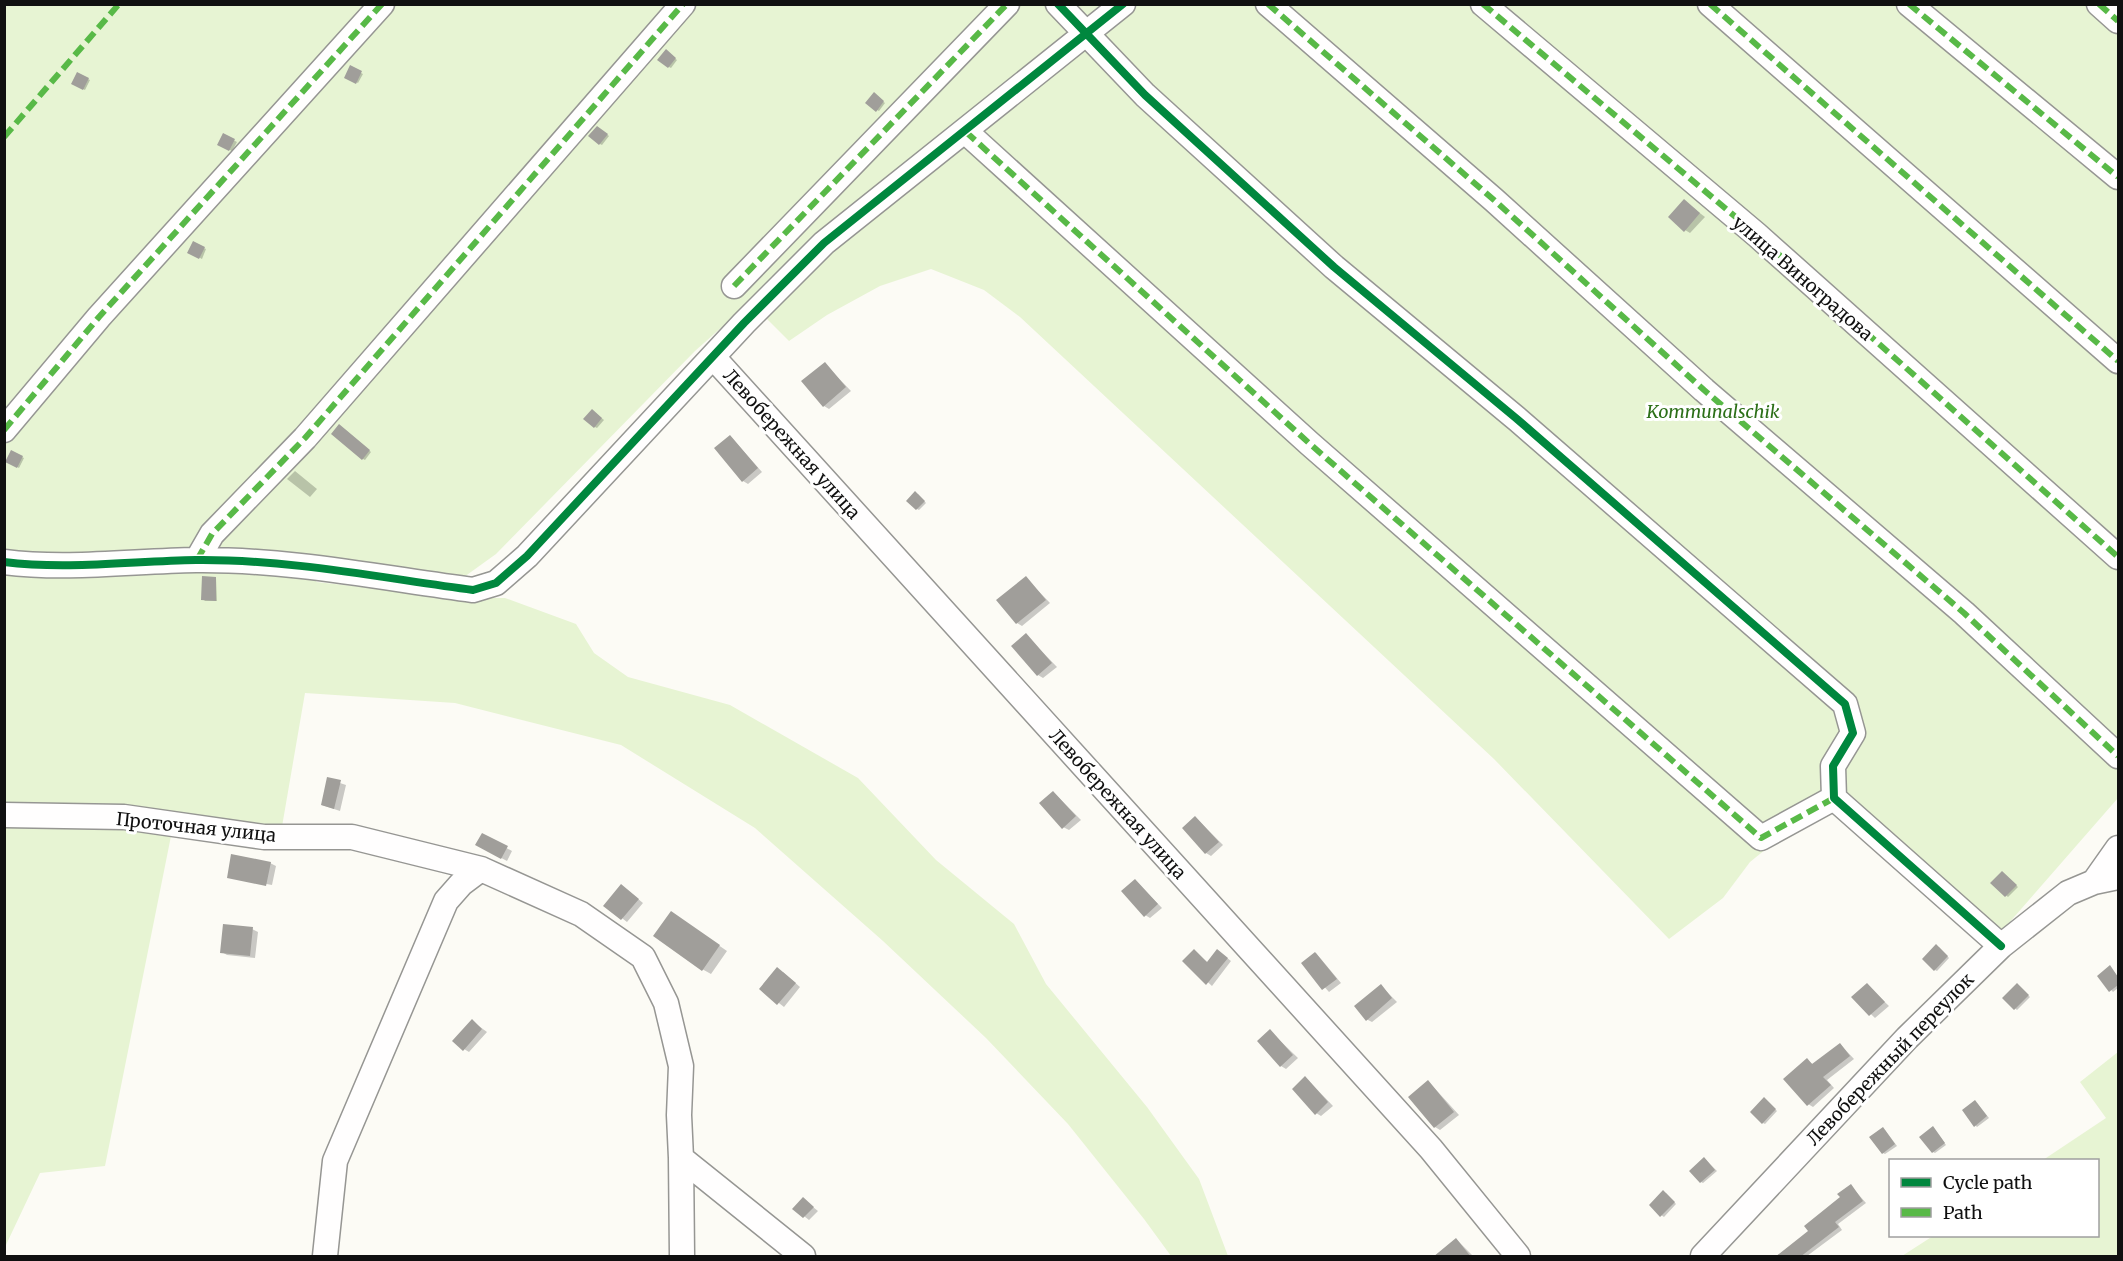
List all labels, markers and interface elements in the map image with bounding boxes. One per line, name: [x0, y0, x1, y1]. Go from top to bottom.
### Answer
street label: улица Виноградова: [1728, 211, 1878, 345]
street label: Левобережная улица: [719, 364, 866, 524]
park label: Kommunalschik: [1646, 400, 1780, 423]
street label: Левобережная улица: [1045, 724, 1192, 884]
street label: Проточная улица: [115, 807, 277, 847]
street label: Левобережный переулок: [1802, 968, 1979, 1150]
legend: [1889, 1159, 2099, 1237]
text: Cycle path: [1943, 1171, 2033, 1194]
text: Path: [1943, 1201, 1983, 1224]

